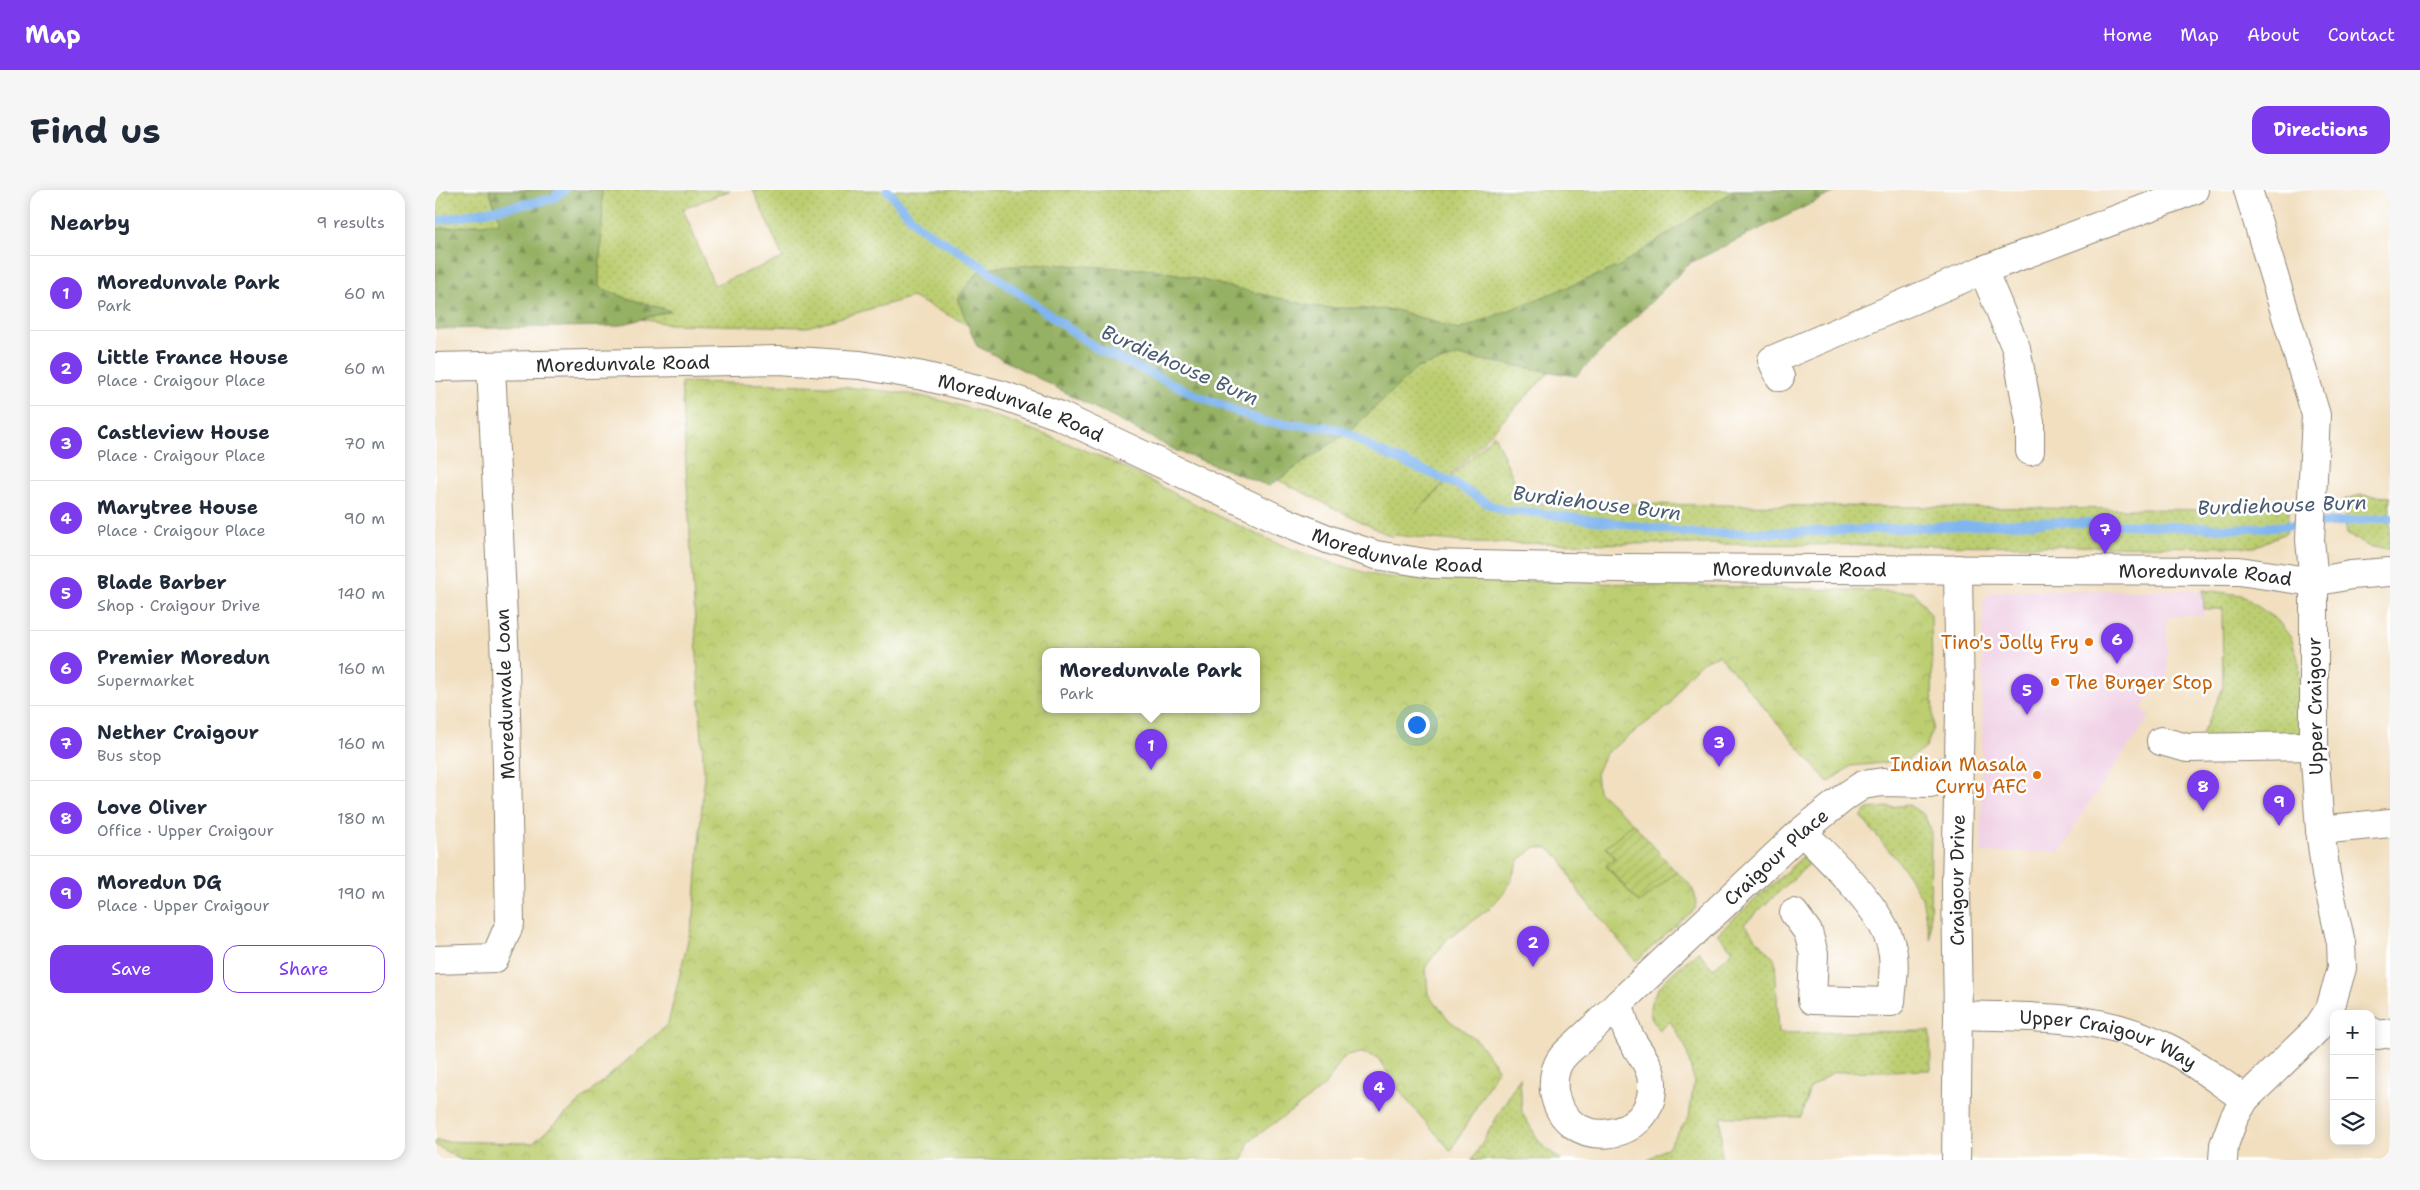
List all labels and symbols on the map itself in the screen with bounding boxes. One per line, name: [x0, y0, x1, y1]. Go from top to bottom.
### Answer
water label: Burdiehouse Burn: [1097, 319, 1263, 411]
street label: Moredunvale Road: [536, 349, 710, 377]
street label: Moredunvale Road: [935, 367, 1108, 447]
water label: Burdiehouse Burn: [1511, 480, 1683, 526]
water label: Burdiehouse Burn: [2197, 489, 2367, 521]
pin: 7: [2089, 513, 2121, 554]
street label: Moredunvale Road: [1308, 521, 1483, 578]
street label: Moredunvale Road: [1712, 556, 1887, 582]
street label: Moredunvale Road: [2118, 558, 2294, 591]
street label: Moredunvale Loan: [490, 608, 520, 780]
pin: 6: [2101, 623, 2133, 664]
place label: Tino's Jolly Fry: [1941, 630, 2079, 655]
marker: Tino's Jolly Fry: [2083, 636, 2095, 648]
street label: Upper Craigour: [2301, 637, 2329, 775]
place label: The Burger Stop: [2065, 670, 2213, 695]
pin: 5: [2011, 674, 2043, 715]
marker: The Burger Stop: [2049, 676, 2061, 688]
your location: [1404, 712, 1430, 738]
pin: 3: [1703, 726, 1735, 767]
pin: 1: [1135, 729, 1167, 770]
place label: Indian Masala Curry AFC: [1890, 752, 2027, 799]
marker: Indian Masala Curry AFC: [2031, 769, 2043, 781]
pin: 8: [2187, 770, 2219, 811]
pin: 9: [2263, 785, 2295, 826]
street label: Craigour Place: [1718, 802, 1833, 911]
street label: Craigour Drive: [1943, 814, 1970, 946]
pin: 2: [1517, 926, 1549, 967]
street label: Upper Craigour Way: [2019, 1004, 2202, 1075]
pin: 4: [1363, 1071, 1395, 1112]

